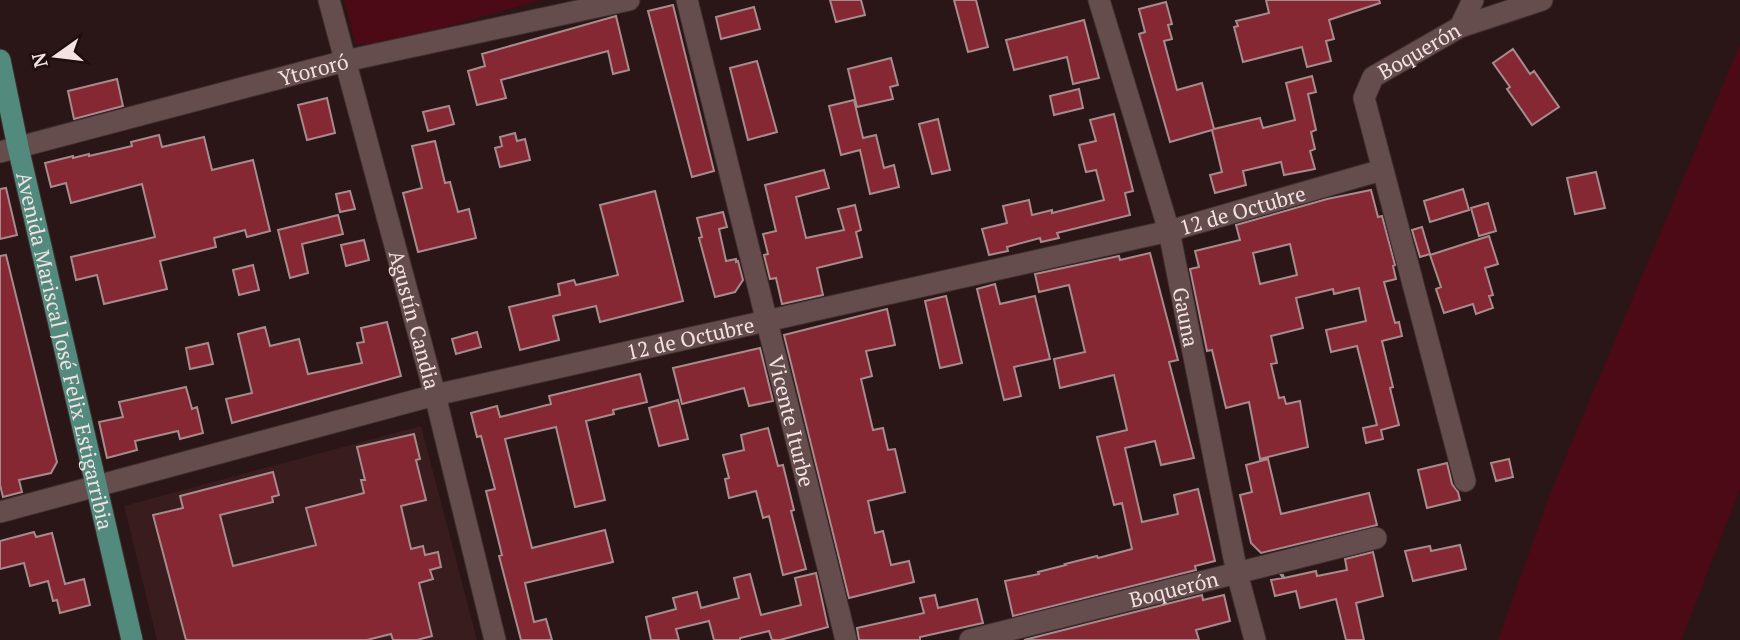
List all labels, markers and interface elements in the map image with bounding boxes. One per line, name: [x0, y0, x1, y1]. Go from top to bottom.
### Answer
street label: Boquerón: [1373, 16, 1466, 85]
north arrow: [21, 21, 91, 91]
street label: Ytororó: [275, 47, 351, 92]
text: N: [25, 50, 53, 70]
street label: Avenida Mariscal José Felix Estigarribia: [10, 169, 120, 533]
street label: 12 de Octubre: [1176, 179, 1309, 241]
street label: Agustín Candia: [383, 247, 447, 393]
street label: Gauna: [1166, 285, 1206, 350]
street label: 12 de Octubre: [624, 310, 757, 366]
street label: Vicente Iturbe: [762, 353, 821, 490]
street label: Boquerón: [1126, 564, 1222, 613]

